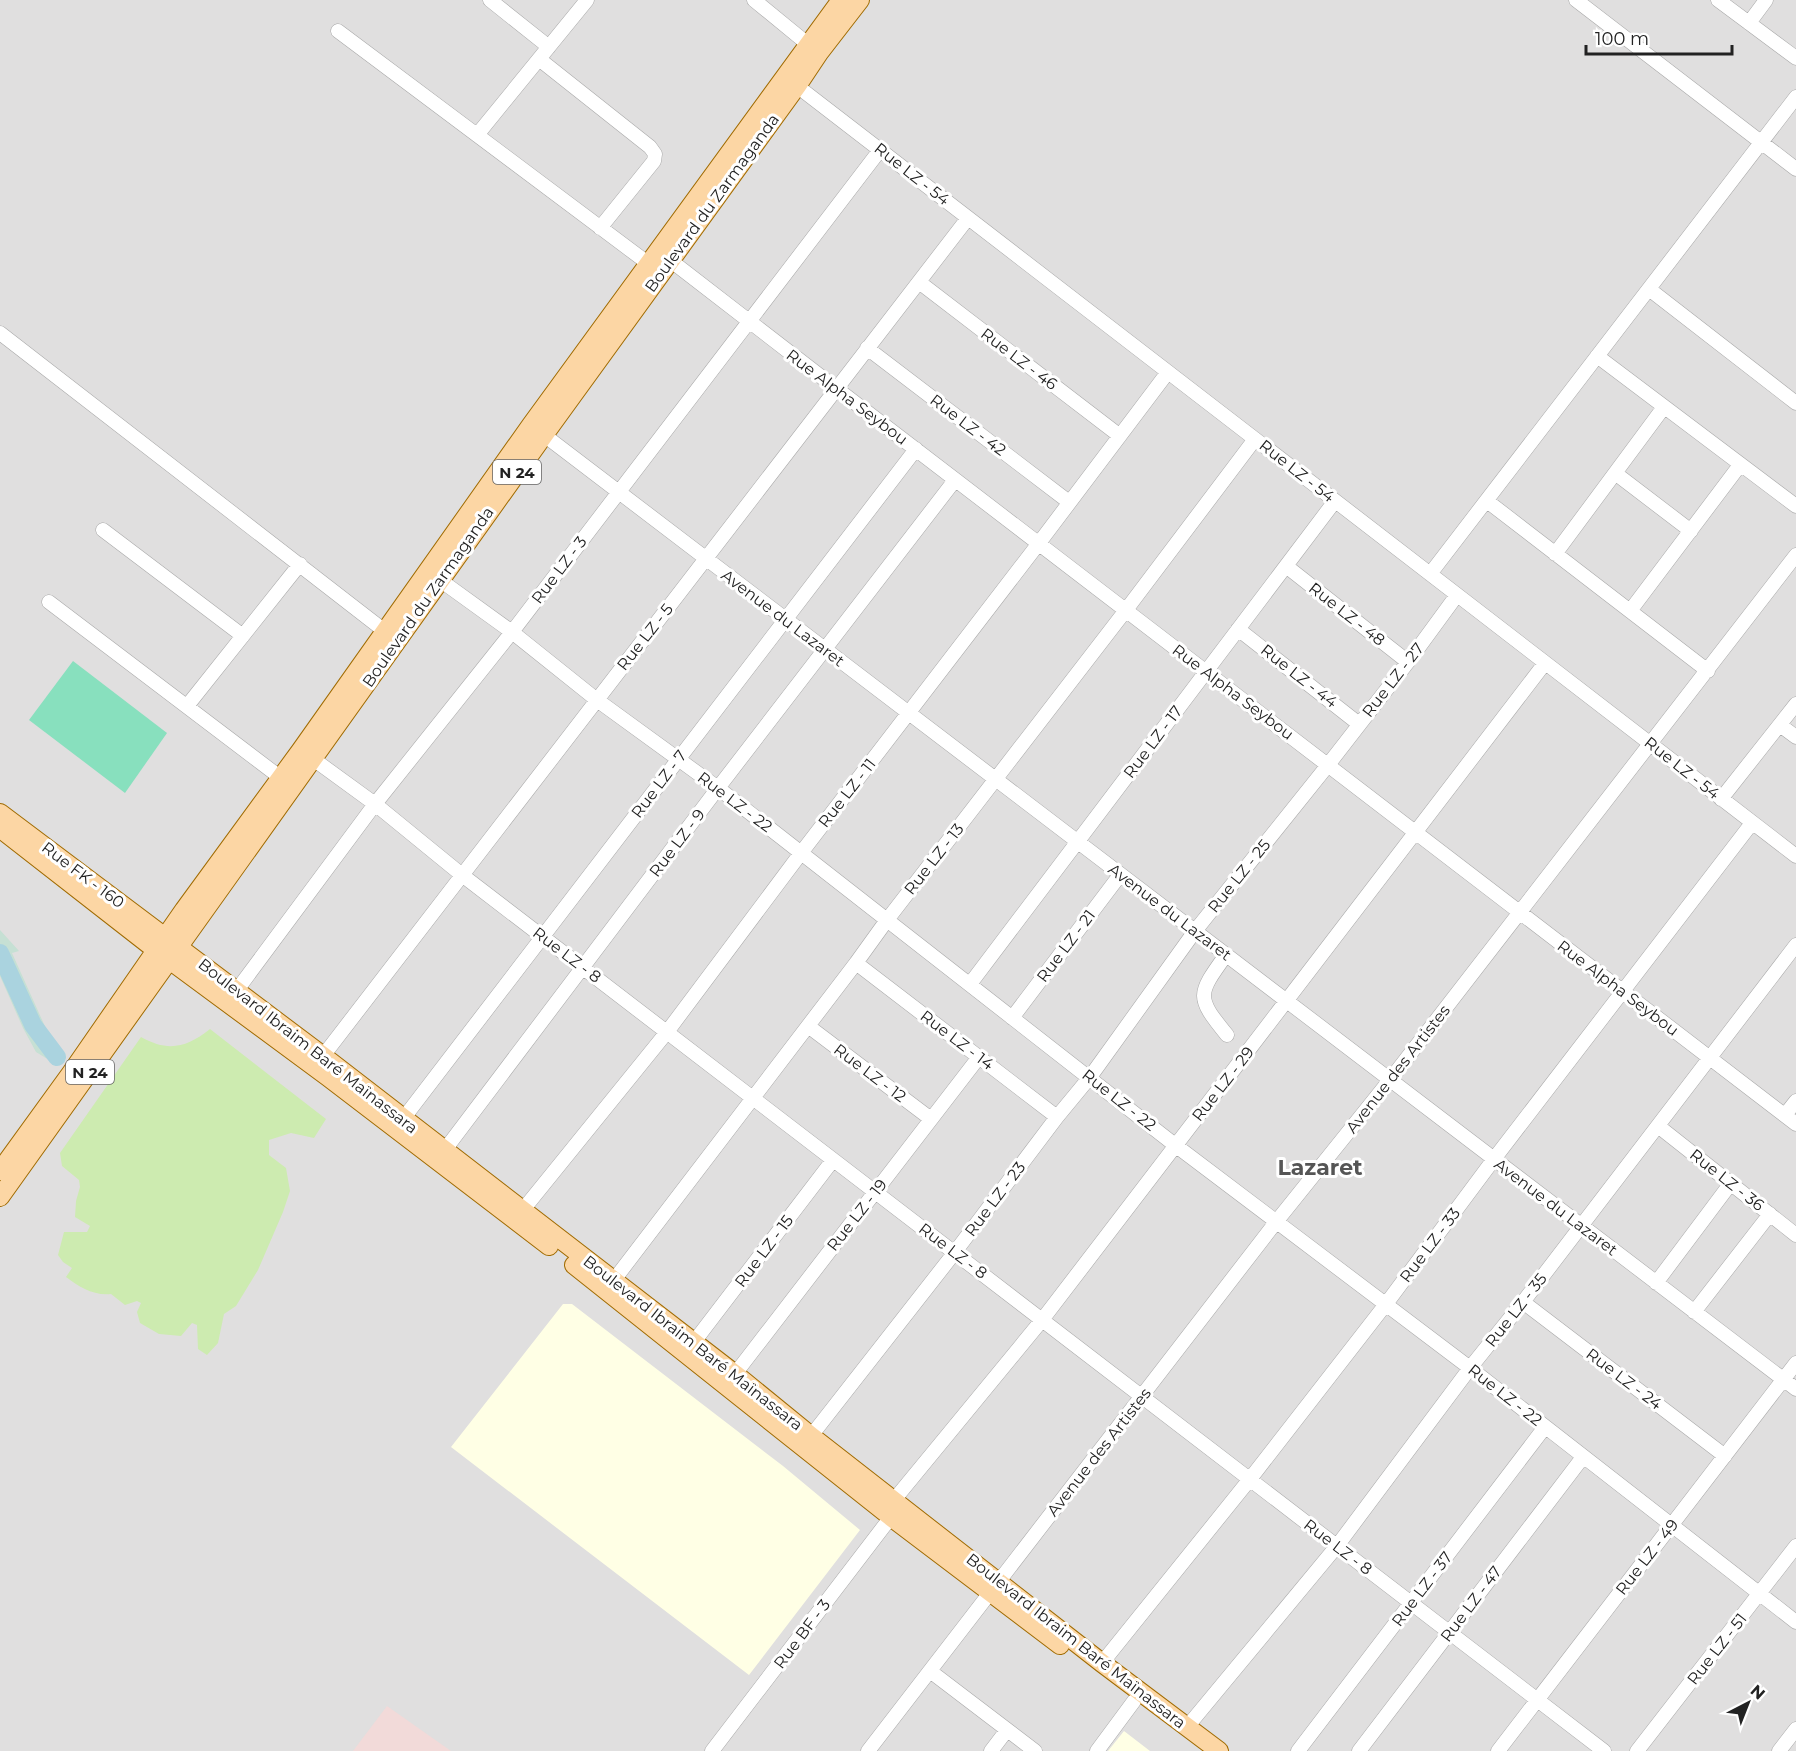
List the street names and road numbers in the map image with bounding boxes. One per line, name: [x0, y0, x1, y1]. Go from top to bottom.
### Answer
street label: Boulevard du Zarmaganda: [641, 110, 783, 296]
street label: Rue LZ - 54: [871, 139, 954, 209]
street label: Rue LZ - 46: [977, 324, 1061, 394]
street label: Rue Alpha Seybou: [783, 345, 911, 449]
street label: Rue LZ - 42: [926, 390, 1010, 460]
street label: Rue LZ - 54: [1256, 436, 1339, 506]
road number: N 24: [493, 460, 541, 484]
street label: Boulevard du Zarmaganda: [358, 503, 498, 691]
street label: Rue LZ - 3: [527, 533, 591, 607]
street label: Avenue du Lazaret: [718, 566, 849, 671]
street label: Rue LZ - 48: [1305, 578, 1389, 650]
street label: Rue LZ - 5: [613, 600, 677, 674]
street label: Rue LZ - 27: [1358, 639, 1428, 721]
street label: Rue Alpha Seybou: [1169, 640, 1297, 744]
street label: Rue LZ - 44: [1257, 640, 1341, 712]
street label: Rue LZ - 17: [1120, 702, 1186, 782]
street label: Rue LZ - 54: [1641, 733, 1724, 803]
street label: Rue LZ - 7: [627, 746, 691, 822]
street label: Rue LZ - 11: [814, 755, 880, 831]
street label: Rue LZ - 22: [694, 768, 776, 836]
street label: Rue LZ - 9: [645, 805, 709, 881]
street label: Rue LZ - 13: [900, 820, 968, 898]
street label: Rue LZ - 25: [1204, 836, 1274, 916]
street label: Rue FK - 160: [38, 838, 128, 912]
street label: Avenue du Lazaret: [1105, 860, 1236, 965]
street label: Rue LZ - 21: [1033, 906, 1099, 986]
street label: Rue LZ - 8: [529, 923, 605, 987]
street label: Rue Alpha Seybou: [1554, 936, 1682, 1040]
street label: Boulevard Ibraim Baré Maïnassara: [195, 954, 421, 1138]
street label: Avenue des Artistes: [1342, 1001, 1454, 1137]
street label: Rue LZ - 14: [917, 1006, 998, 1074]
street label: Rue LZ - 12: [830, 1040, 910, 1106]
street label: Rue LZ - 29: [1188, 1043, 1258, 1125]
road number: N 24: [66, 1060, 114, 1084]
street label: Rue LZ - 22: [1078, 1065, 1160, 1135]
street label: Rue LZ - 36: [1686, 1145, 1768, 1215]
street label: Avenue du Lazaret: [1491, 1155, 1622, 1260]
street label: Rue LZ - 23: [961, 1158, 1029, 1240]
street label: Rue LZ - 19: [823, 1175, 891, 1255]
street label: Rue LZ - 33: [1396, 1204, 1464, 1286]
street label: Rue LZ - 15: [731, 1211, 797, 1291]
street label: Rue LZ - 8: [915, 1219, 991, 1283]
street label: Boulevard Ibraim Baré Maïnassara: [580, 1251, 806, 1435]
street label: Rue LZ - 35: [1481, 1269, 1551, 1351]
street label: Rue LZ - 24: [1582, 1344, 1666, 1414]
street label: Rue LZ - 22: [1464, 1360, 1546, 1430]
street label: Avenue des Artistes: [1043, 1384, 1155, 1520]
street label: Rue LZ - 8: [1300, 1515, 1376, 1579]
street label: Rue LZ - 49: [1612, 1515, 1682, 1599]
street label: Rue LZ - 37: [1388, 1548, 1456, 1630]
street label: Boulevard Ibraim Baré Maïnassara: [963, 1549, 1189, 1733]
street label: Rue LZ - 47: [1436, 1562, 1506, 1646]
street label: Rue BF - 3: [770, 1596, 834, 1672]
street label: Rue LZ - 51: [1683, 1610, 1751, 1688]

